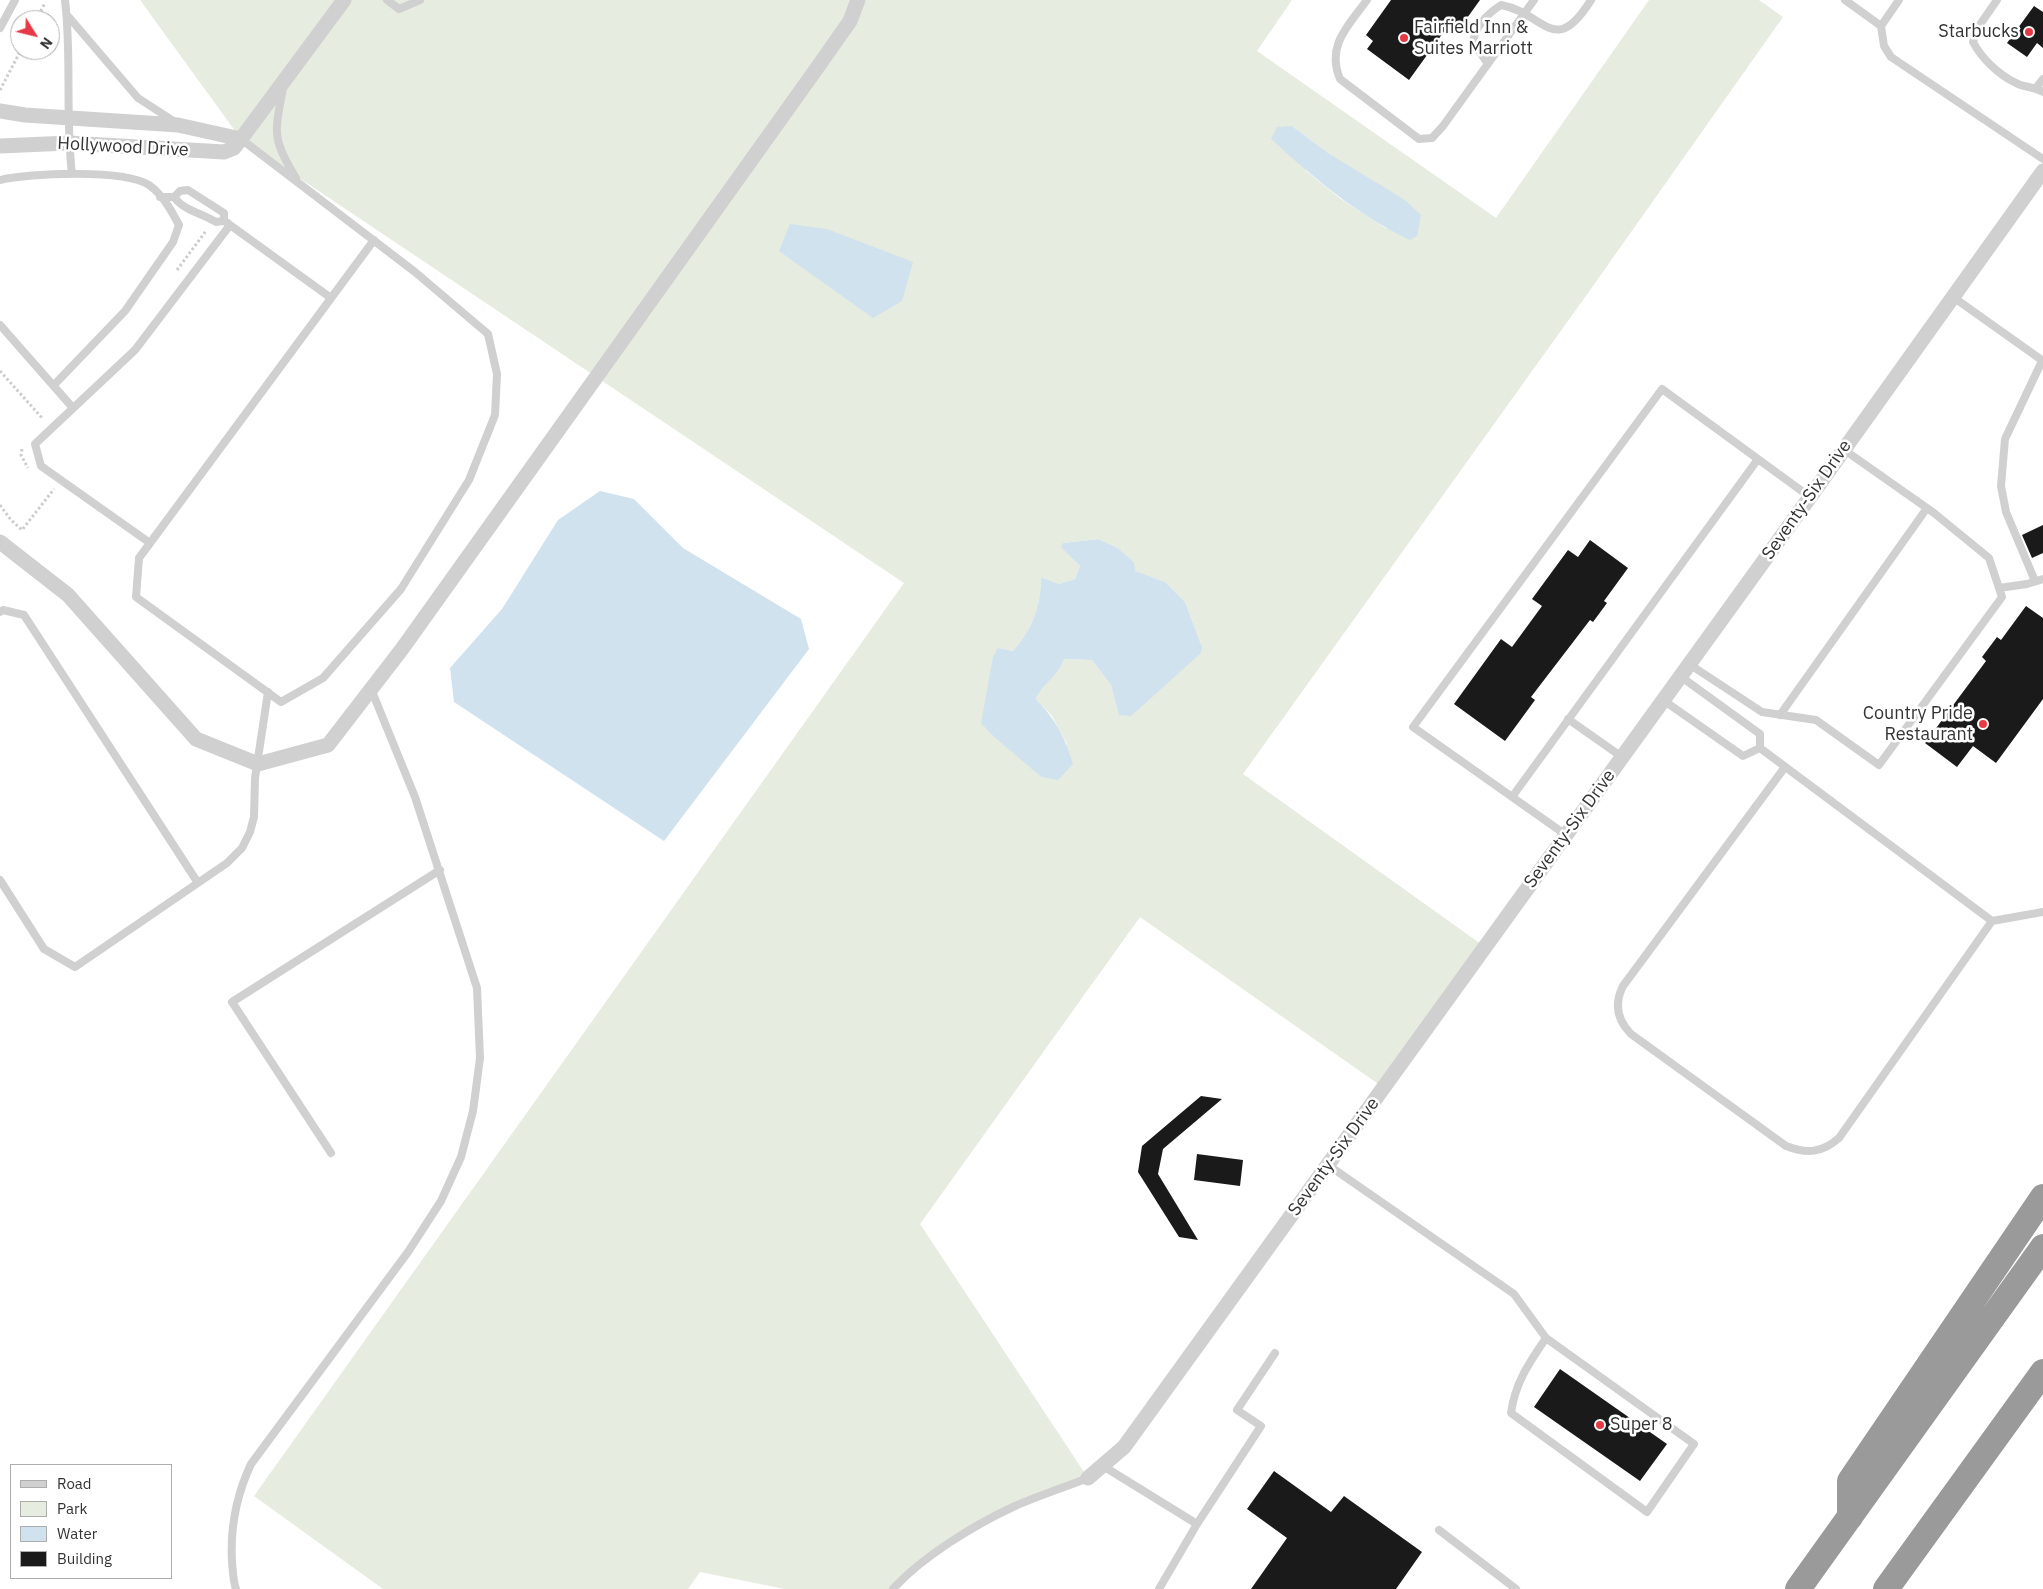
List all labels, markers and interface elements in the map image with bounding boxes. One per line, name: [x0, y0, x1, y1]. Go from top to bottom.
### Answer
north arrow: [10, 10, 60, 60]
place label: Fairfield Inn & Suites Marriott: [1414, 17, 1533, 59]
place label: Starbucks: [1938, 21, 2019, 43]
marker: Starbucks: [2023, 26, 2035, 38]
marker: Fairfield Inn & Suites Marriott: [1398, 32, 1410, 44]
text: N: [36, 34, 57, 53]
street label: Hollywood Drive: [57, 133, 189, 161]
street label: Seventy-Six Drive: [1758, 436, 1856, 564]
place label: Country Pride Restaurant: [1863, 703, 1973, 746]
marker: Country Pride Restaurant: [1977, 718, 1989, 730]
street label: Seventy-Six Drive: [1520, 766, 1620, 892]
street label: Seventy-Six Drive: [1284, 1094, 1384, 1220]
place label: Super 8: [1610, 1414, 1673, 1436]
marker: Super 8: [1594, 1419, 1606, 1431]
legend: [10, 1464, 172, 1579]
text: Road: [57, 1474, 92, 1493]
text: Park: [57, 1499, 87, 1518]
text: Water: [57, 1524, 97, 1543]
text: Building: [57, 1549, 112, 1568]

